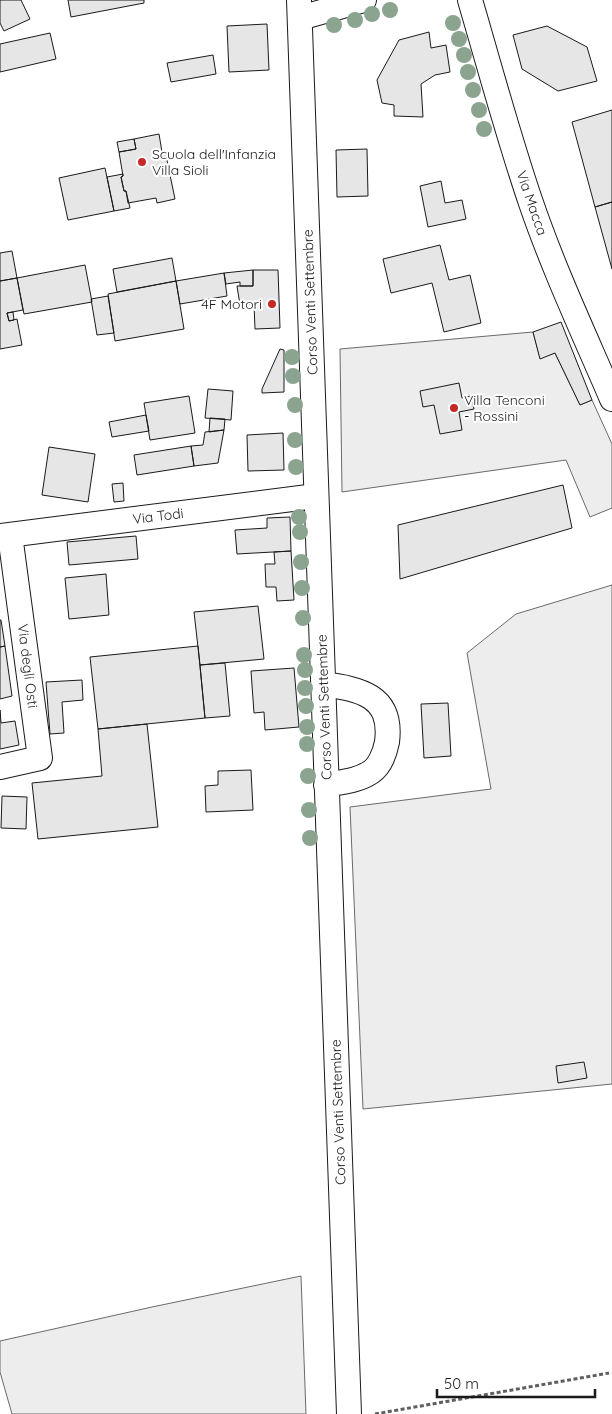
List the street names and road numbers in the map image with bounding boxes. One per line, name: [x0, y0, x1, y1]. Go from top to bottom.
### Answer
street label: Via Macca: [512, 168, 552, 238]
street label: Corso Venti Settembre: [298, 229, 322, 375]
street label: Via Todi: [131, 504, 185, 528]
street label: Via degli Osti: [14, 623, 42, 709]
street label: Corso Venti Settembre: [312, 634, 336, 780]
street label: Corso Venti Settembre: [326, 1039, 350, 1185]

